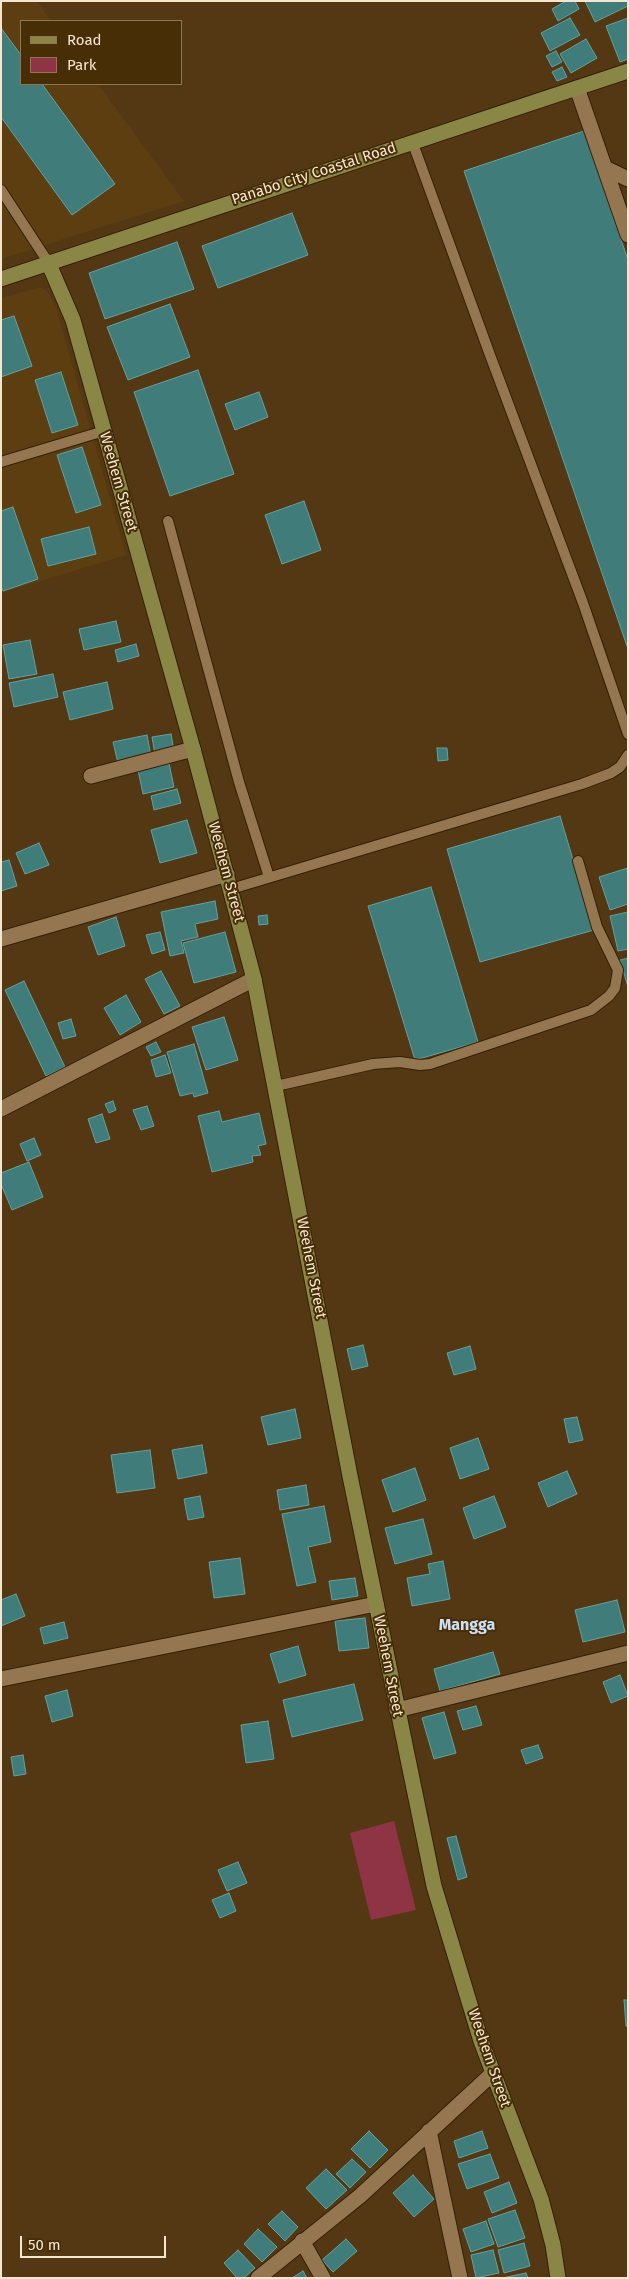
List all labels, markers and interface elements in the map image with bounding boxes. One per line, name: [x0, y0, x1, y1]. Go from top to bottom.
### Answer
legend: [20, 20, 182, 85]
text: Road: [67, 31, 102, 49]
text: Park: [67, 56, 97, 74]
street label: Panabo City Coastal Road: [229, 139, 399, 209]
street label: Weehem Street: [95, 430, 141, 534]
street label: Weehem Street: [204, 820, 248, 924]
street label: Weehem Street: [292, 1216, 330, 1320]
street label: Weehem Street: [369, 1614, 407, 1718]
district label: Mangga: [439, 1616, 495, 1636]
street label: Weehem Street: [464, 2006, 514, 2110]
scale bar: [22, 2226, 169, 2258]
text: 50 m: [28, 2236, 61, 2254]

